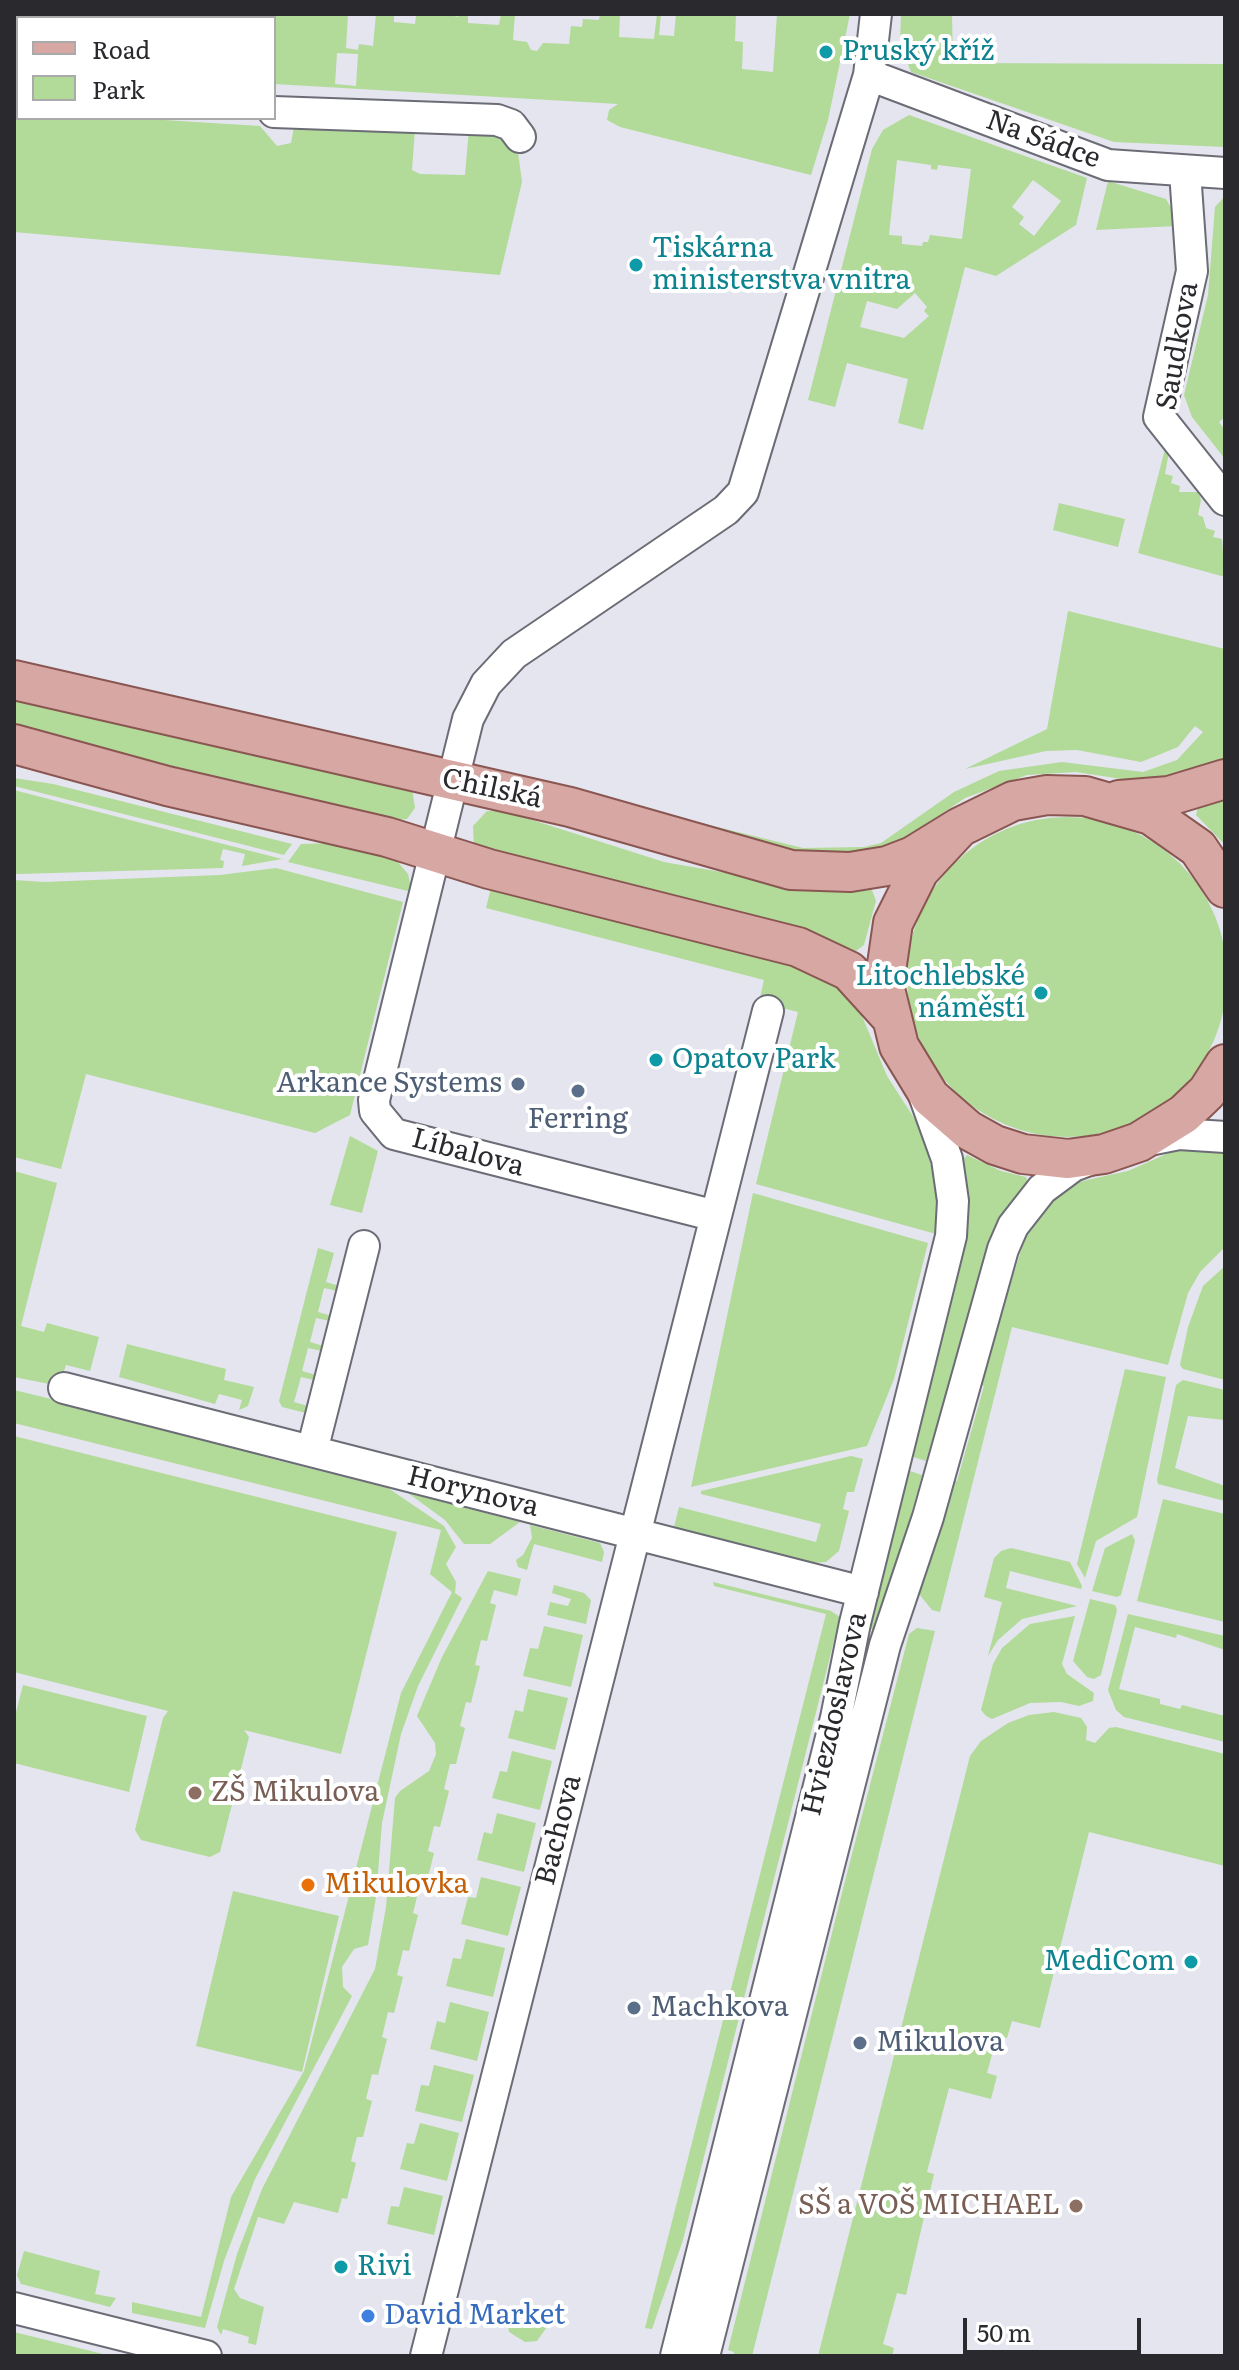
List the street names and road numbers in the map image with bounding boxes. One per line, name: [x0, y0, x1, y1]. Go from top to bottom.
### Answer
street label: Na Sádce: [981, 104, 1105, 176]
street label: Saudkova: [1150, 279, 1206, 413]
street label: Chilská: [439, 762, 545, 816]
street label: Líbalova: [408, 1122, 528, 1184]
street label: Horynova: [404, 1459, 542, 1525]
street label: Hviezdoslavova: [795, 1609, 875, 1819]
street label: Bachova: [529, 1771, 589, 1889]

